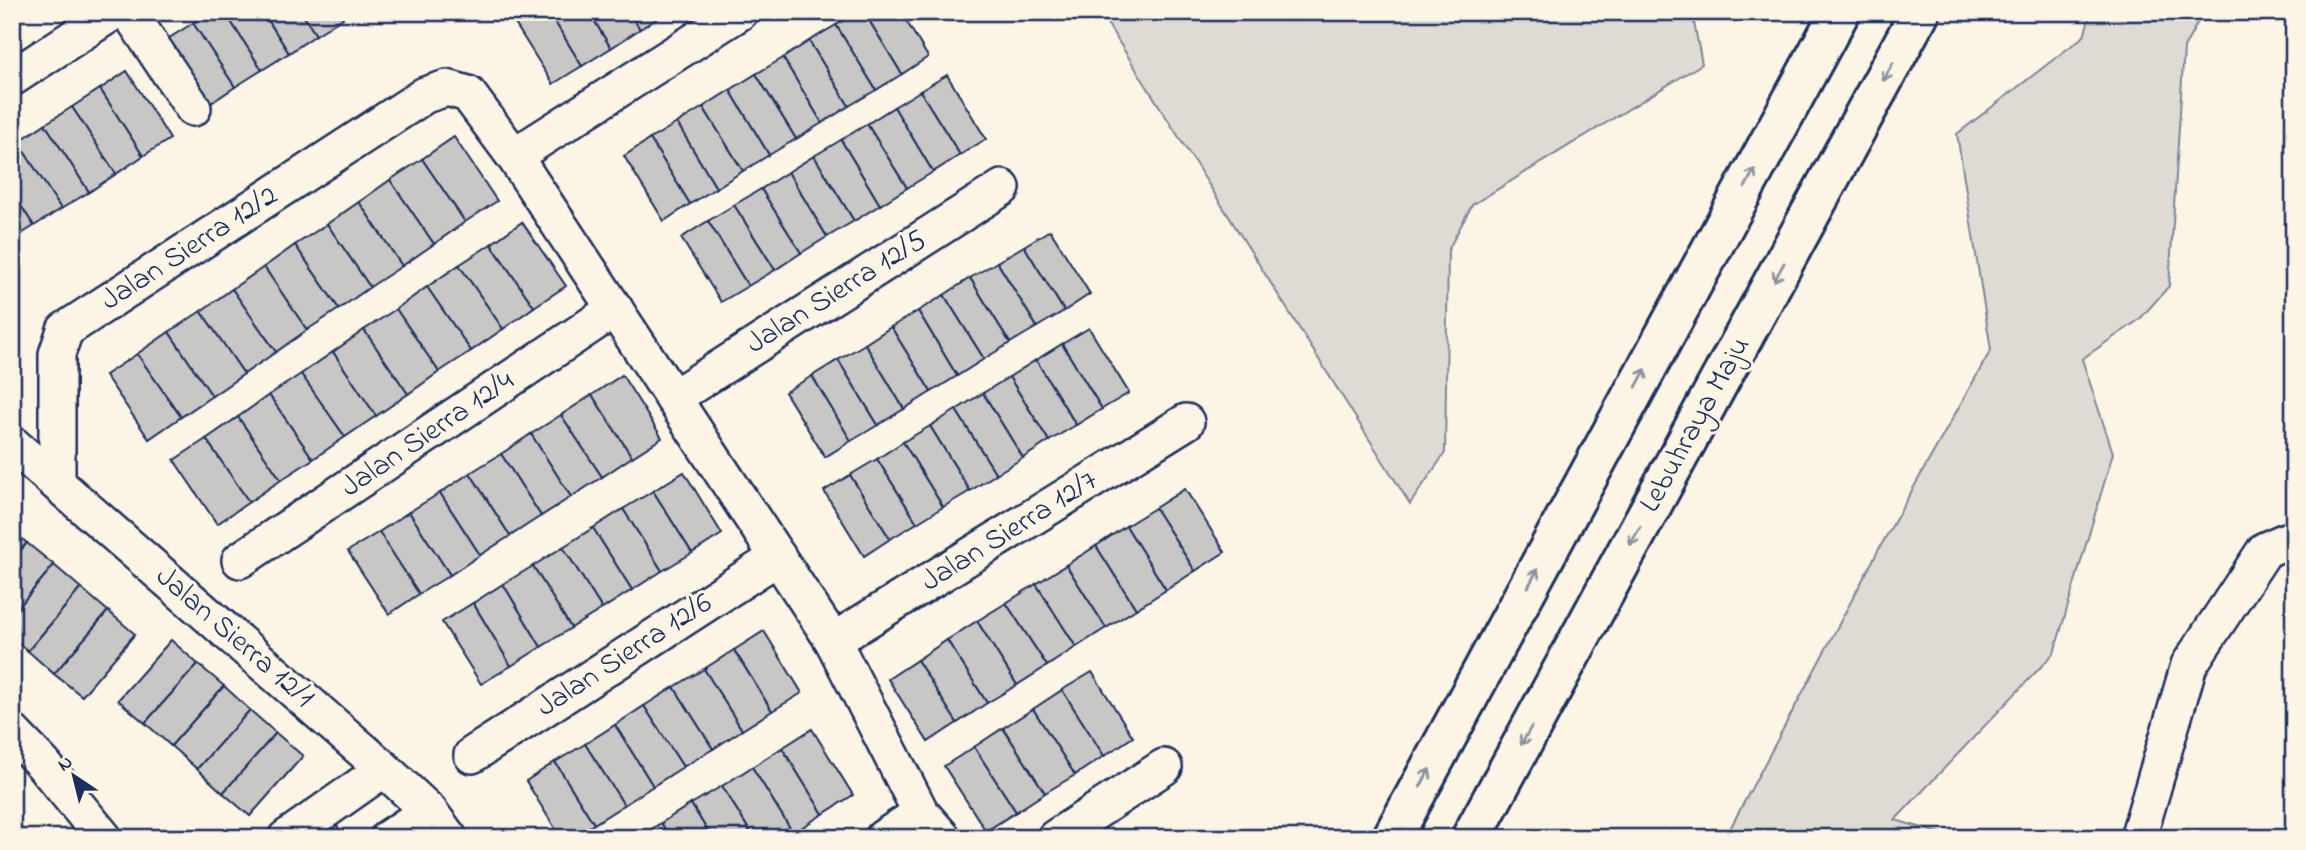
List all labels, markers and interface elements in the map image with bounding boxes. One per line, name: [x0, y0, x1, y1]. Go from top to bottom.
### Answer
one-way arrow: [1880, 61, 1894, 82]
one-way arrow: [1744, 168, 1757, 189]
street label: Jalan Sierra 12/2: [93, 175, 287, 323]
street label: Jalan Sierra 12/5: [738, 220, 936, 366]
one-way arrow: [1772, 261, 1785, 282]
street label: Lebuhraya Maju: [1629, 329, 1763, 521]
street label: Jalan Sierra 12/4: [332, 361, 524, 509]
one-way arrow: [1635, 368, 1649, 389]
street label: Jalan Sierra 12/7: [913, 460, 1107, 604]
one-way arrow: [1628, 526, 1642, 546]
street label: Jalan Sierra 12/1: [145, 556, 323, 720]
one-way arrow: [1527, 568, 1540, 589]
street label: Jalan Sierra 12/6: [528, 583, 722, 729]
one-way arrow: [1519, 726, 1533, 746]
north arrow: [38, 742, 108, 812]
text: N: [53, 749, 79, 779]
one-way arrow: [1418, 768, 1432, 789]

